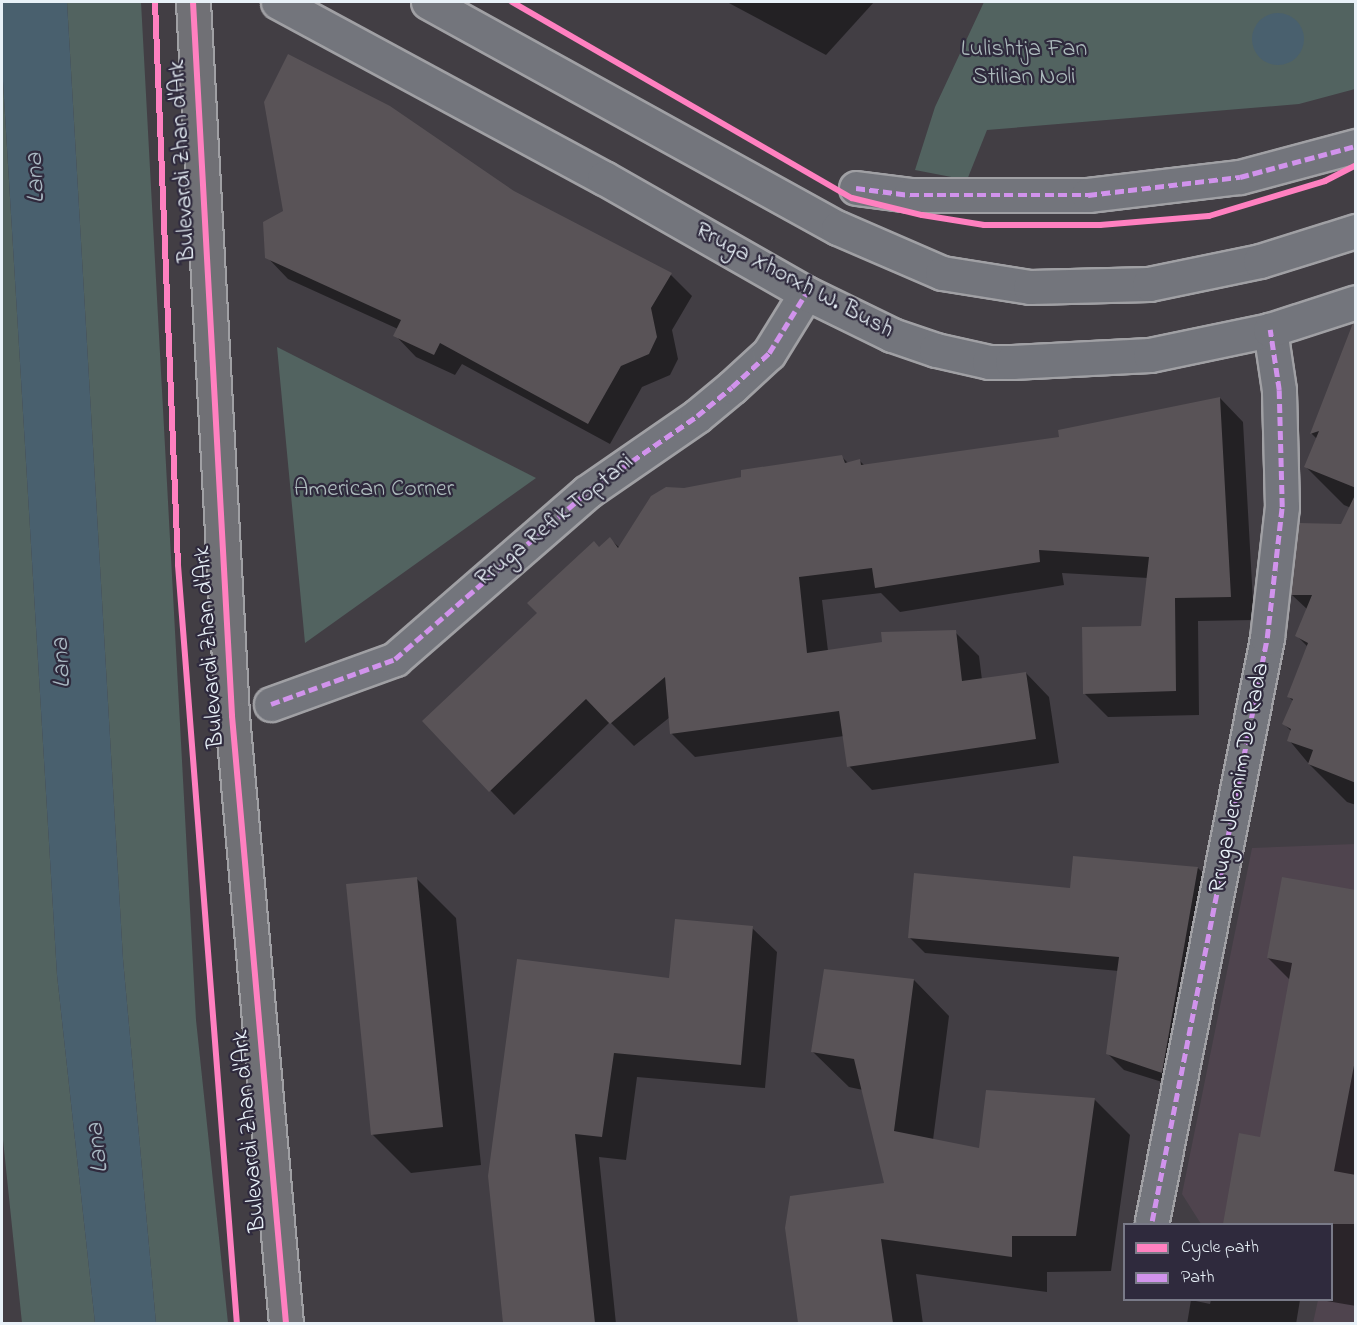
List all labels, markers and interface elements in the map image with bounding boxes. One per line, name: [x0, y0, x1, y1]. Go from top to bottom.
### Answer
park label: Lulishtja Fan Stilian Noli: [961, 36, 1087, 92]
street label: Bulevardi Zhan d'Ark: [163, 59, 203, 263]
water label: Lana: [20, 152, 54, 204]
street label: Rruga Xhorxh W. Bush: [690, 217, 898, 345]
street label: Rruga Refik Toptani: [470, 448, 640, 594]
park label: American Corner: [294, 476, 454, 504]
street label: Bulevardi Zhan d'Ark: [189, 545, 231, 749]
water label: Lana: [46, 637, 80, 689]
street label: Rruga Jeronim De Rada: [1204, 660, 1276, 896]
street label: Bulevardi Zhan d'Ark: [227, 1029, 273, 1233]
water label: Lana: [80, 1121, 118, 1175]
legend: [1123, 1223, 1333, 1301]
text: Cycle path: [1181, 1235, 1259, 1261]
text: Path: [1181, 1265, 1215, 1291]

